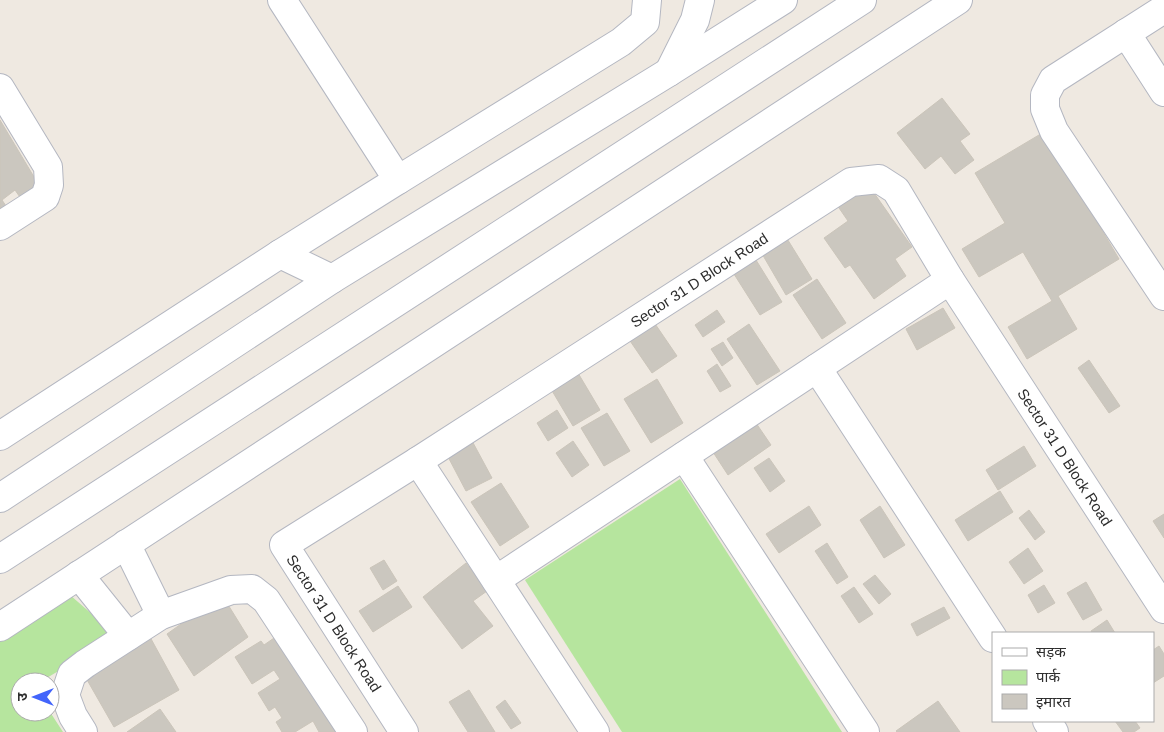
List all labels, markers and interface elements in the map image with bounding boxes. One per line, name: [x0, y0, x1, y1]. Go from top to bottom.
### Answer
street label: Sector 31 D Block Road: [627, 229, 771, 331]
street label: Sector 31 D Block Road: [1014, 385, 1116, 529]
street label: Sector 31 D Block Road: [283, 551, 385, 695]
legend: [992, 632, 1154, 722]
text: सड़क: [1036, 643, 1066, 660]
text: पार्क: [1036, 668, 1060, 685]
north arrow: [10, 672, 60, 722]
text: उ: [14, 692, 30, 701]
text: इमारत: [1036, 693, 1071, 710]

